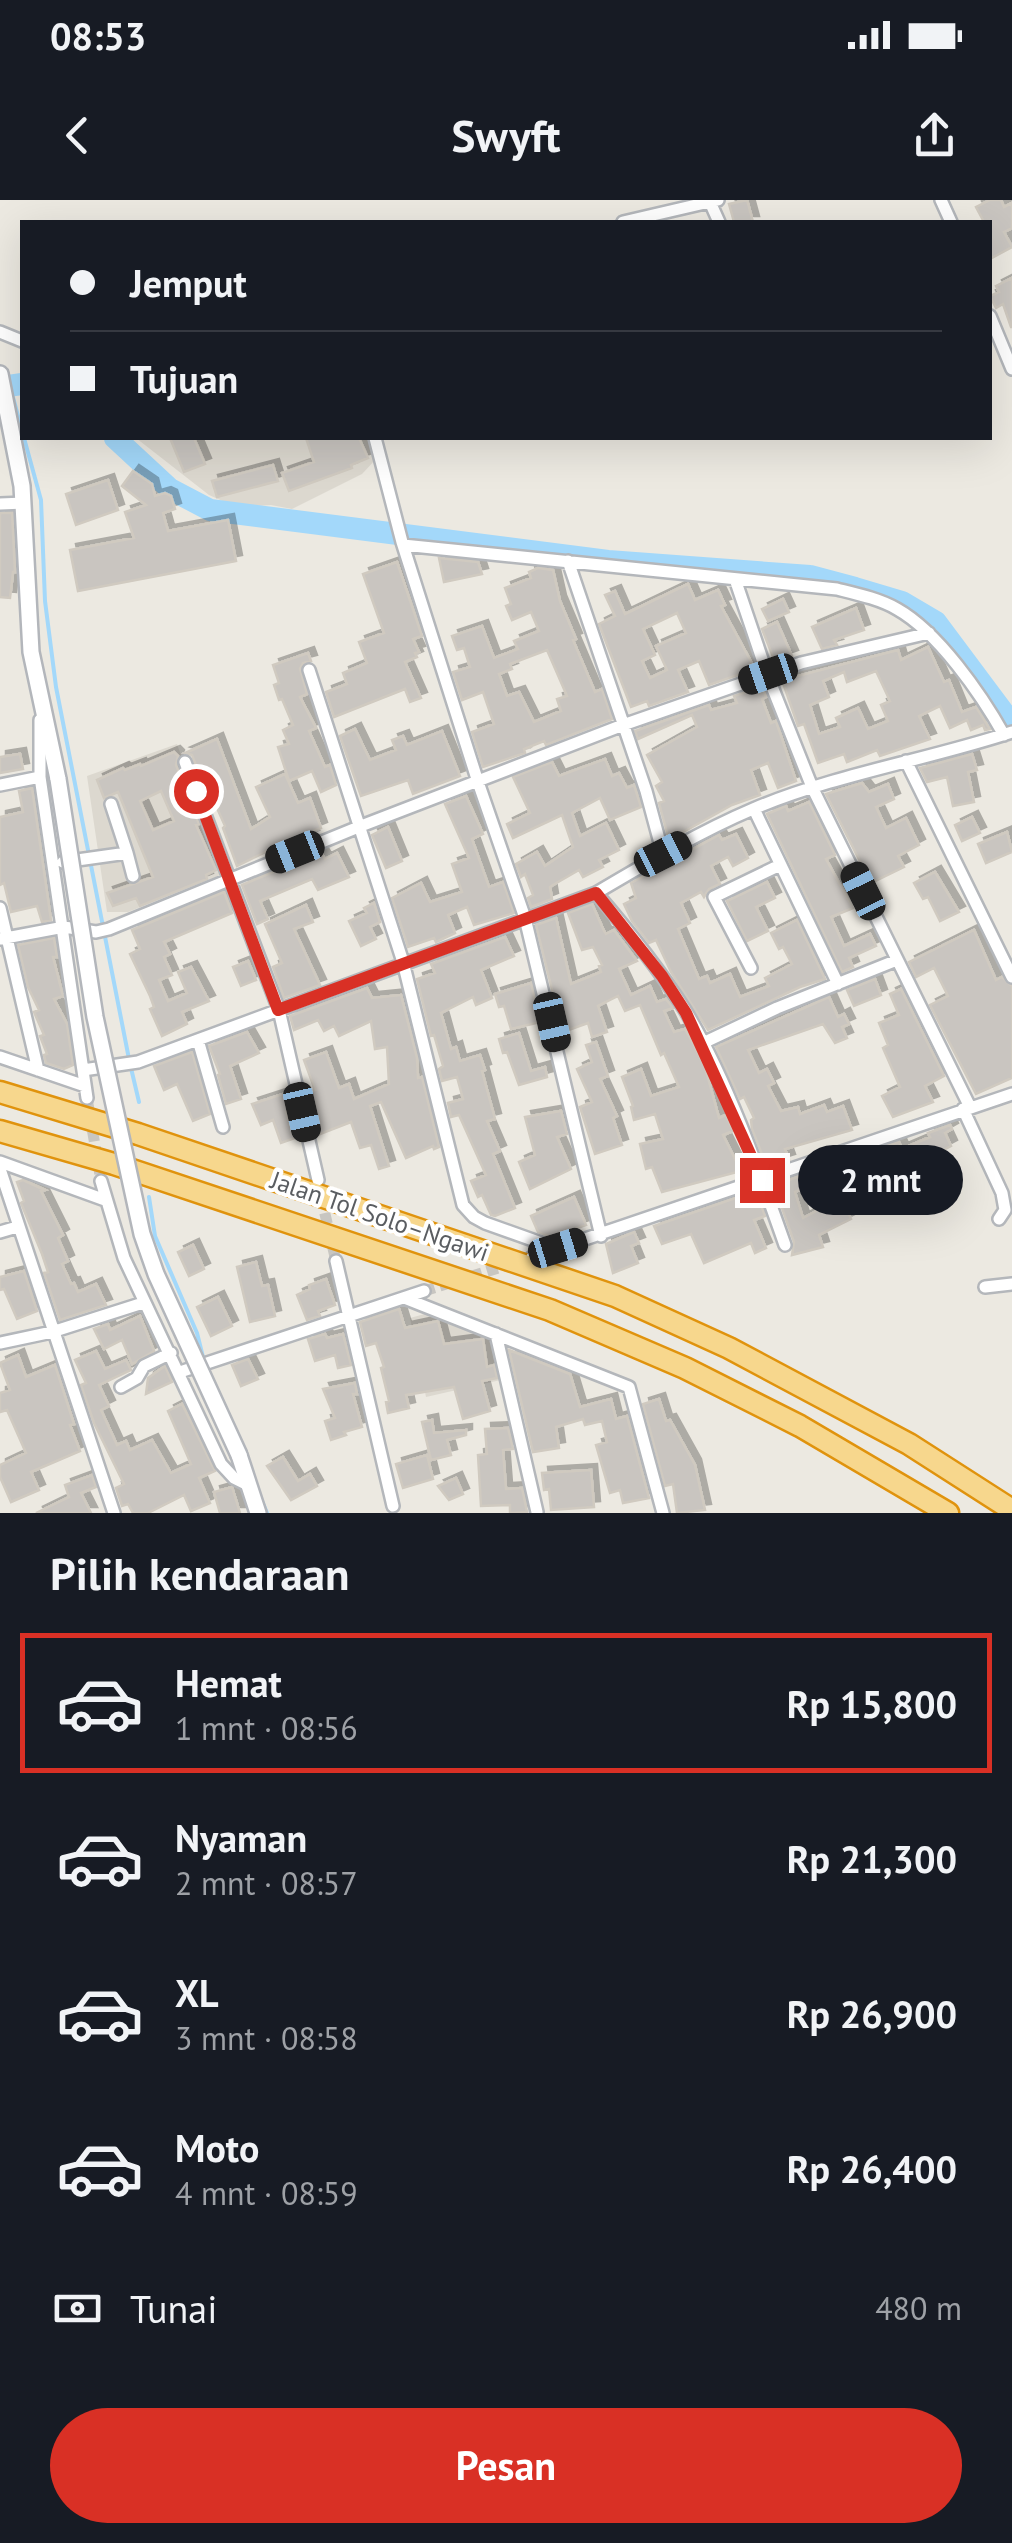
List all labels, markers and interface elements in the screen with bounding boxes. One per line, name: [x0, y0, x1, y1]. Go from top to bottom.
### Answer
text: 08:53: [50, 11, 146, 60]
text: Swyft: [451, 106, 561, 164]
icon: back: [50, 108, 105, 163]
icon: share: [907, 108, 962, 163]
text: Jemput: [130, 258, 247, 307]
text: Tujuan: [130, 354, 238, 403]
car: [735, 650, 801, 698]
route start: [174, 769, 219, 814]
car: [262, 827, 328, 877]
car: [629, 827, 697, 881]
car: [836, 857, 890, 925]
car: [531, 989, 573, 1055]
car: [281, 1079, 323, 1145]
callout: 2 mnt: [797, 1145, 962, 1215]
route end: [740, 1158, 785, 1203]
text: 2 mnt: [840, 1159, 921, 1201]
street label: Jalan Tol Solo–Ngawi: [266, 1163, 493, 1268]
car: [525, 1225, 591, 1271]
text: Pilih kendaraan: [50, 1544, 350, 1602]
icon: car: [55, 1658, 145, 1748]
text: Hemat: [175, 1658, 282, 1707]
text: Rp 15,800: [787, 1679, 957, 1728]
text: 1 mnt · 08:56: [175, 1707, 358, 1749]
icon: car: [55, 1813, 145, 1903]
text: Nyaman: [175, 1813, 307, 1862]
text: Rp 21,300: [787, 1834, 957, 1883]
text: 2 mnt · 08:57: [175, 1862, 358, 1904]
icon: car: [55, 1968, 145, 2058]
text: XL: [175, 1968, 219, 2017]
text: Rp 26,900: [787, 1989, 957, 2038]
text: 3 mnt · 08:58: [175, 2017, 358, 2059]
icon: car: [55, 2123, 145, 2213]
text: Moto: [175, 2123, 259, 2172]
text: Rp 26,400: [787, 2144, 957, 2193]
text: 4 mnt · 08:59: [175, 2172, 358, 2214]
icon: cash: [50, 2281, 105, 2336]
text: Tunai: [130, 2284, 217, 2333]
text: 480 m: [875, 2287, 962, 2329]
button: Pesan: [50, 2408, 962, 2523]

